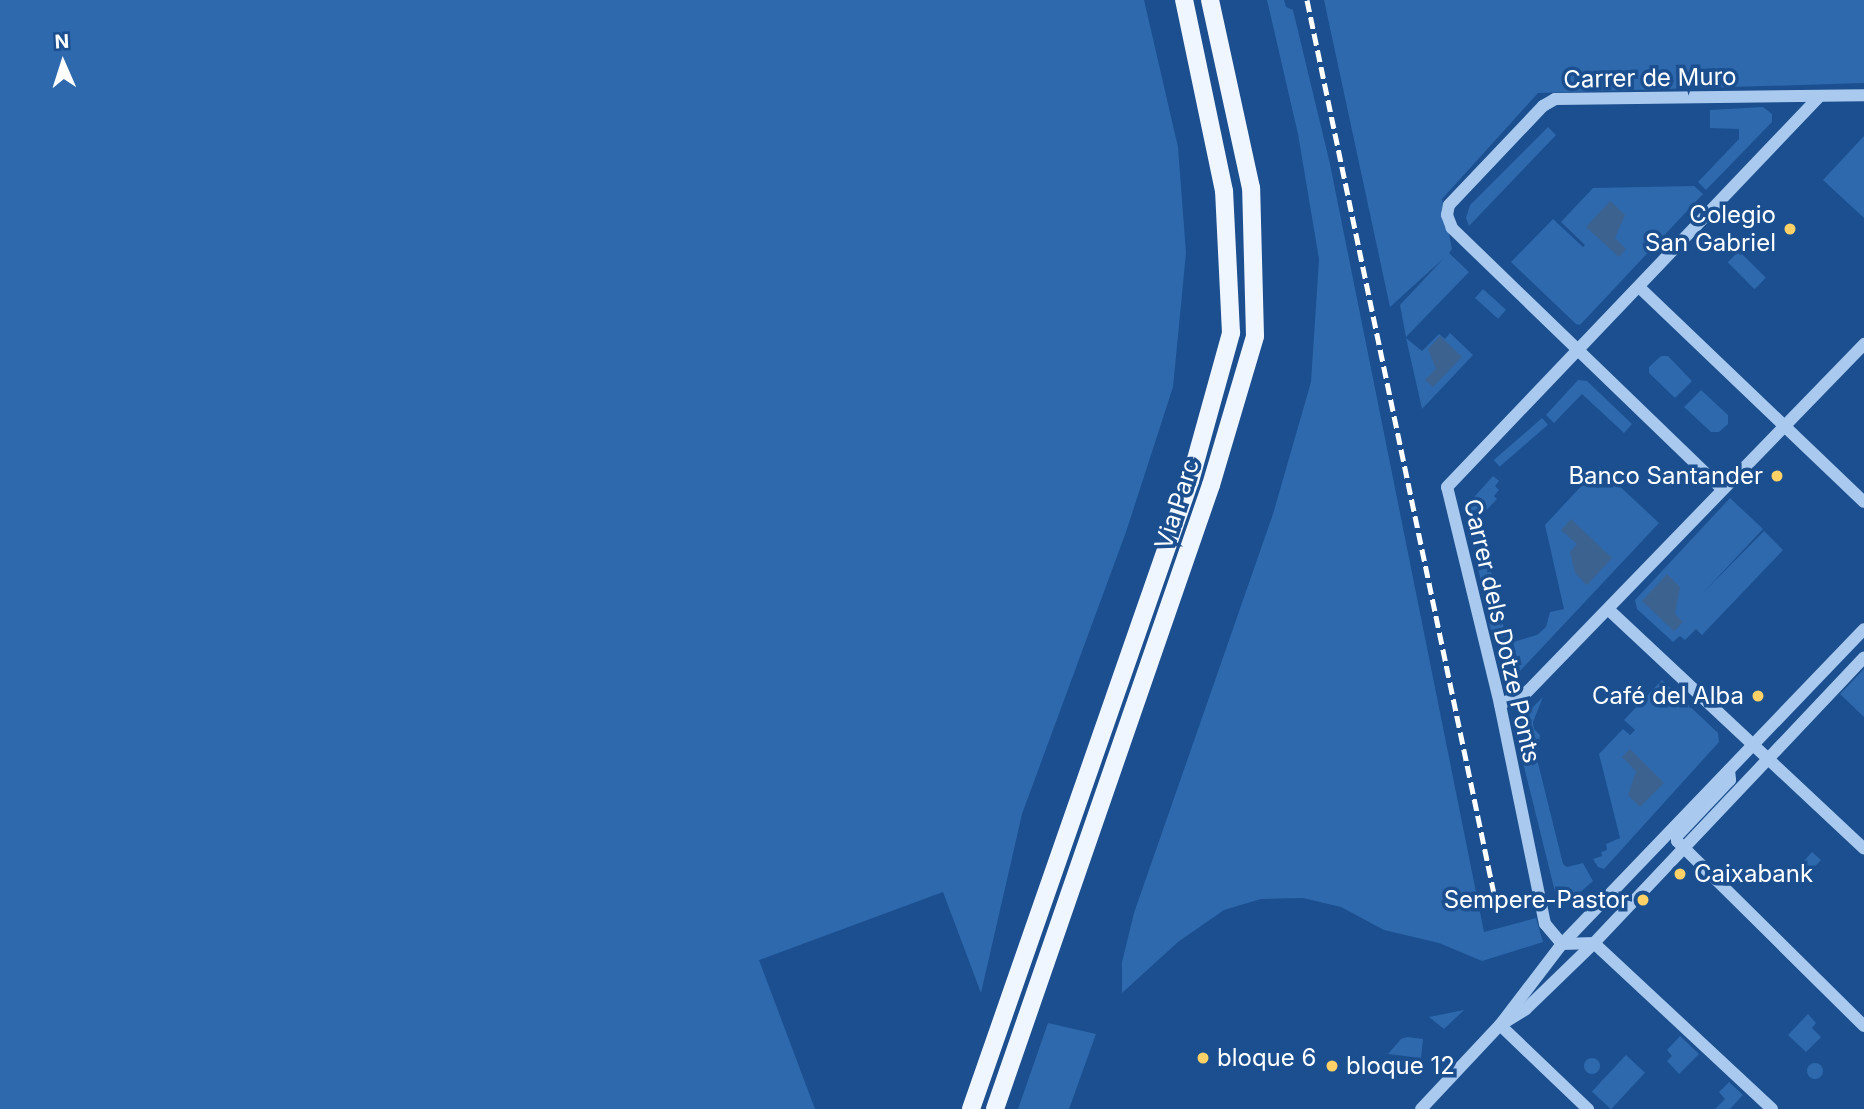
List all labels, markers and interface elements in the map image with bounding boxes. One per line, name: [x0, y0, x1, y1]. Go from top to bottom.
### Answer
north arrow: [28, 28, 98, 98]
text: N: [54, 30, 70, 53]
street label: Carrer de Muro: [1563, 62, 1737, 94]
place label: Colegio San Gabriel: [1645, 201, 1776, 257]
marker: Colegio San Gabriel: [1782, 221, 1798, 237]
street label: Via Parc: [1149, 455, 1205, 553]
place label: Banco Santander: [1568, 462, 1763, 490]
marker: Banco Santander: [1769, 468, 1785, 484]
street label: Carrer dels Dotze Ponts: [1458, 496, 1546, 766]
place label: Café del Alba: [1592, 682, 1744, 710]
marker: Café del Alba: [1750, 688, 1766, 704]
place label: Caixabank: [1694, 860, 1813, 888]
marker: Caixabank: [1672, 866, 1688, 882]
place label: Sempere-Pastor: [1444, 886, 1629, 914]
marker: Sempere-Pastor: [1635, 892, 1651, 908]
place label: bloque 6: [1217, 1044, 1316, 1072]
marker: bloque 6: [1195, 1050, 1211, 1066]
place label: bloque 12: [1346, 1052, 1455, 1080]
marker: bloque 12: [1324, 1058, 1340, 1074]

